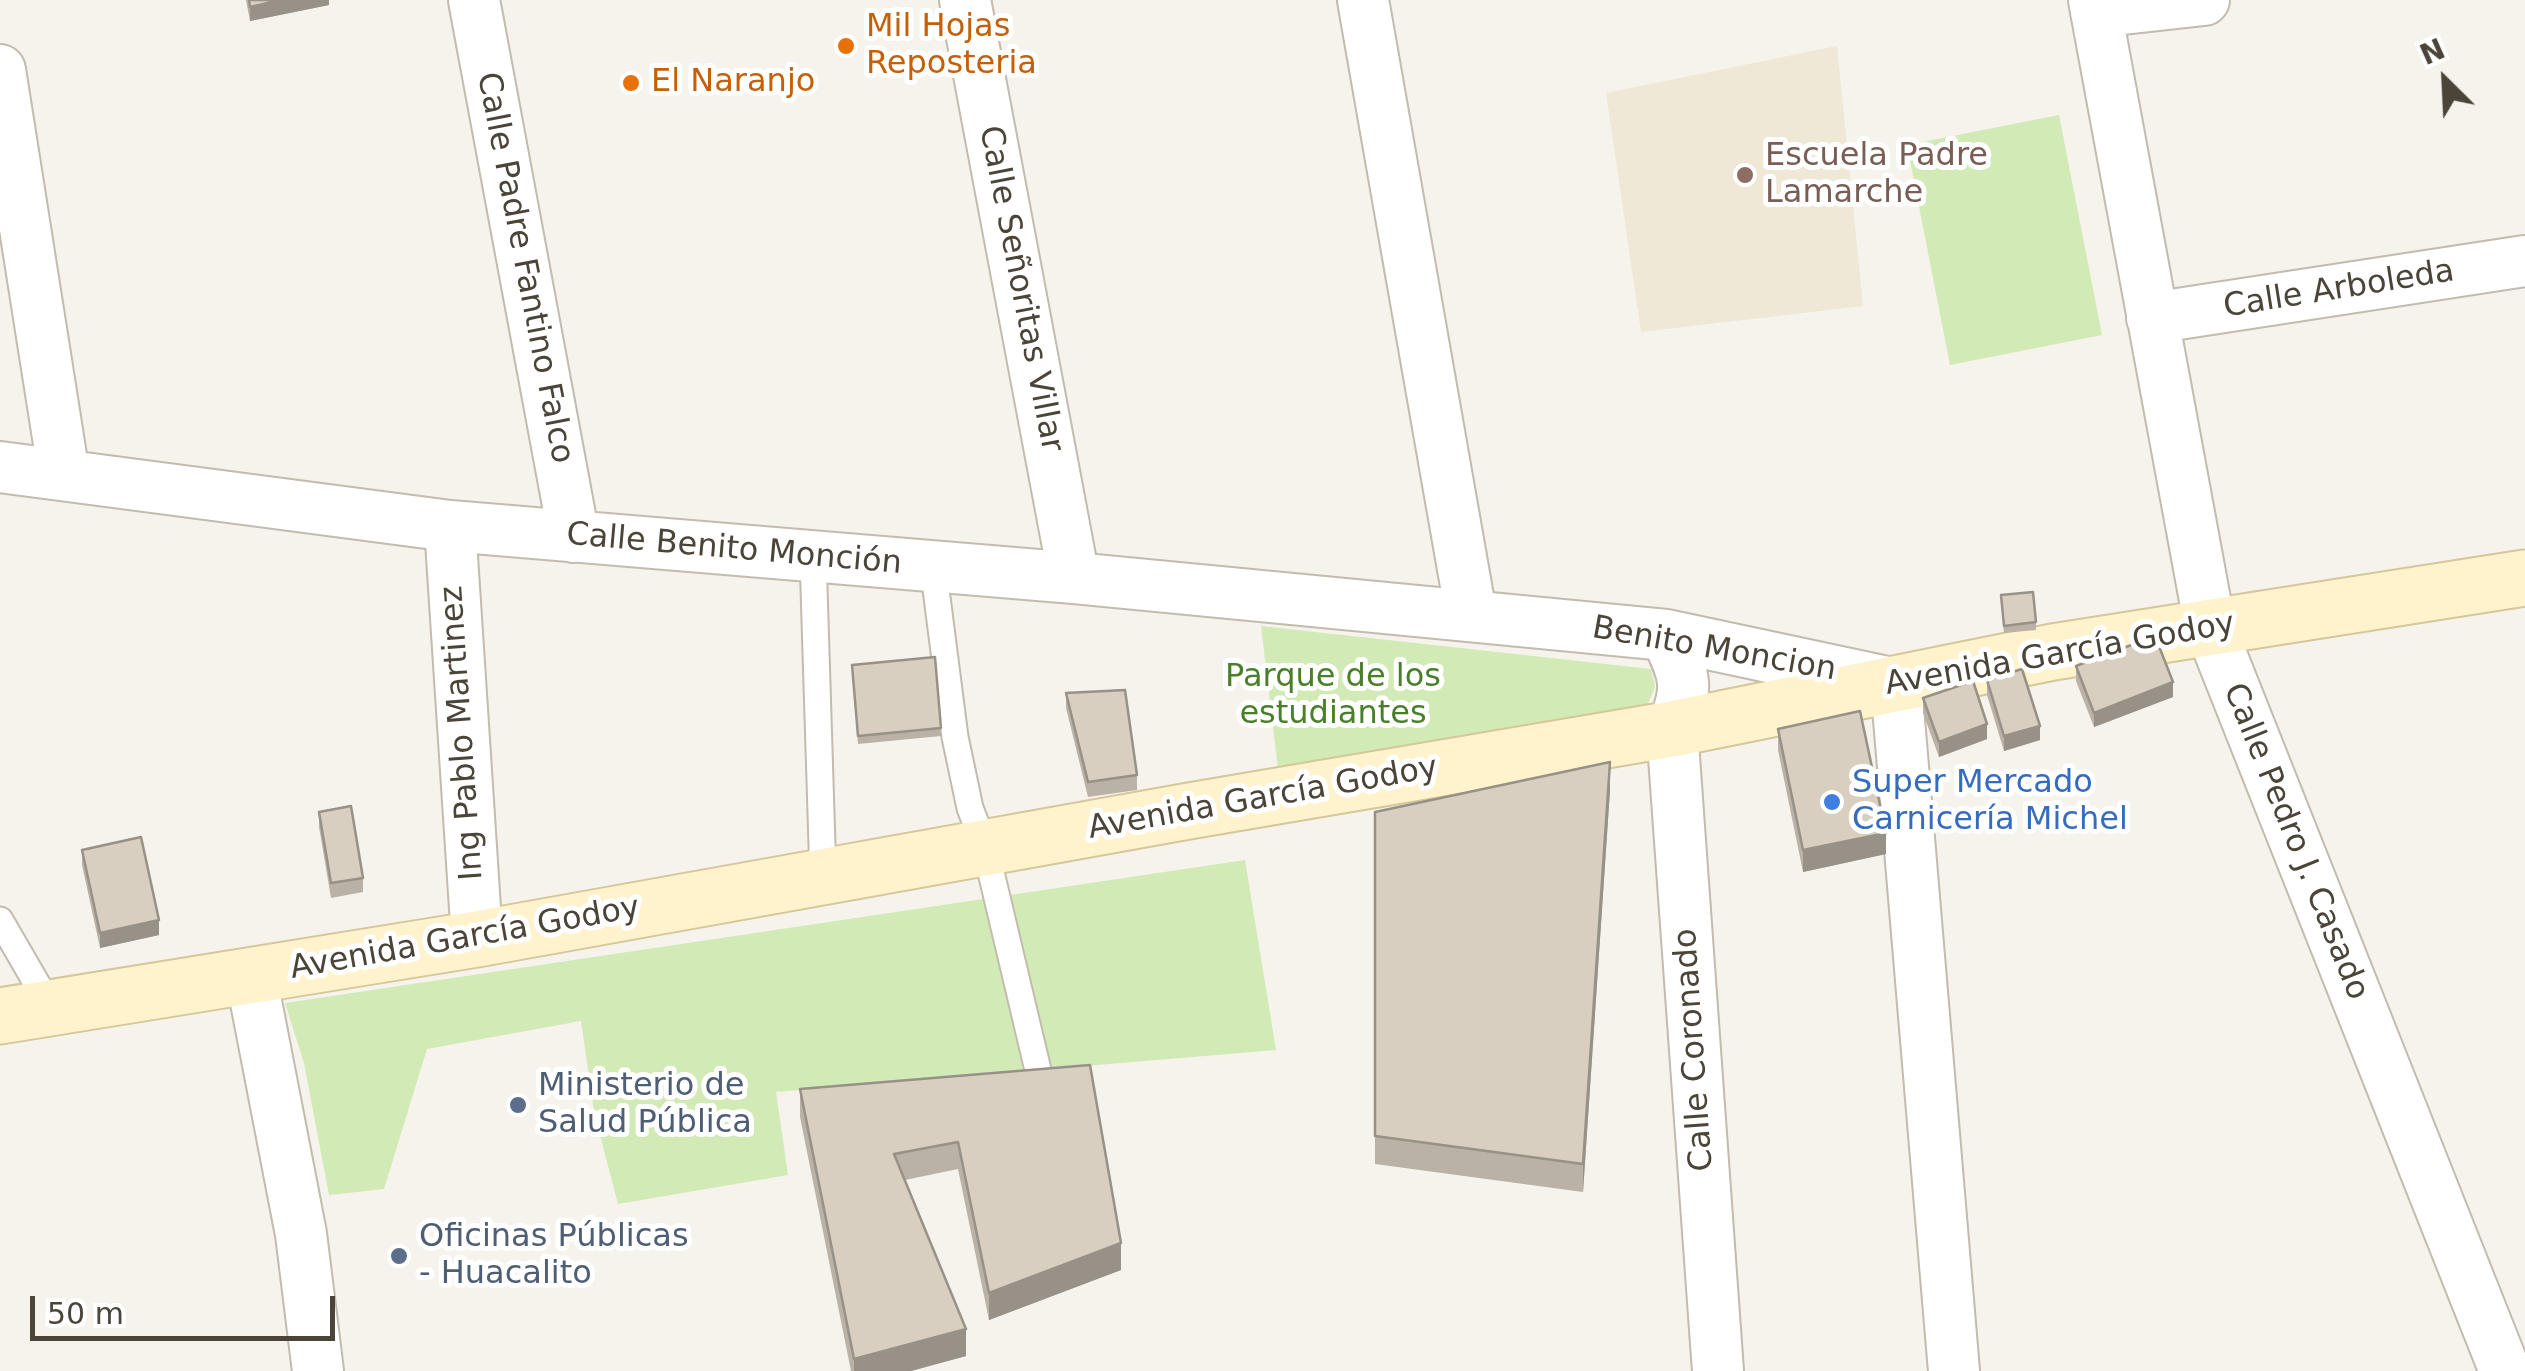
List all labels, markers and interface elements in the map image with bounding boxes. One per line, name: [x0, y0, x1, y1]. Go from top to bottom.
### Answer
place label: Mil Hojas Reposteria: [866, 9, 1037, 84]
north arrow: [2395, 30, 2495, 130]
text: N: [2415, 32, 2450, 72]
marker: Mil Hojas Reposteria: [835, 35, 857, 57]
place label: El Naranjo: [651, 64, 815, 102]
street label: Calle Padre Fantino Falco: [467, 69, 581, 467]
marker: El Naranjo: [620, 72, 642, 94]
street label: Calle Señoritas Villar: [970, 123, 1070, 455]
place label: Escuela Padre Lamarche: [1765, 138, 1988, 213]
marker: Escuela Padre Lamarche: [1734, 164, 1756, 186]
street label: Calle Arboleda: [2221, 253, 2457, 327]
street label: Calle Benito Monción: [565, 516, 903, 584]
street label: Ing Pablo Martinez: [434, 584, 492, 882]
street label: Avenida García Godoy: [1882, 605, 2238, 705]
street label: Benito Moncion: [1589, 610, 1839, 690]
park label: Parque de los estudiantes: [1225, 659, 1441, 734]
street label: Calle Pedro J. Casado: [2214, 678, 2376, 1006]
street label: Avenida García Godoy: [1085, 749, 1441, 849]
place label: Super Mercado Carnicería Michel: [1852, 765, 2128, 840]
marker: Super Mercado Carnicería Michel: [1821, 791, 1843, 813]
street label: Avenida García Godoy: [287, 889, 643, 989]
street label: Calle Coronado: [1667, 927, 1723, 1173]
place label: Ministerio de Salud Pública: [538, 1068, 752, 1143]
marker: Ministerio de Salud Pública: [507, 1094, 529, 1116]
place label: Oficinas Públicas - Huacalito: [419, 1219, 689, 1294]
marker: Oficinas Públicas - Huacalito: [388, 1245, 410, 1267]
scale bar: [35, 1276, 340, 1338]
text: 50 m: [47, 1296, 124, 1331]

